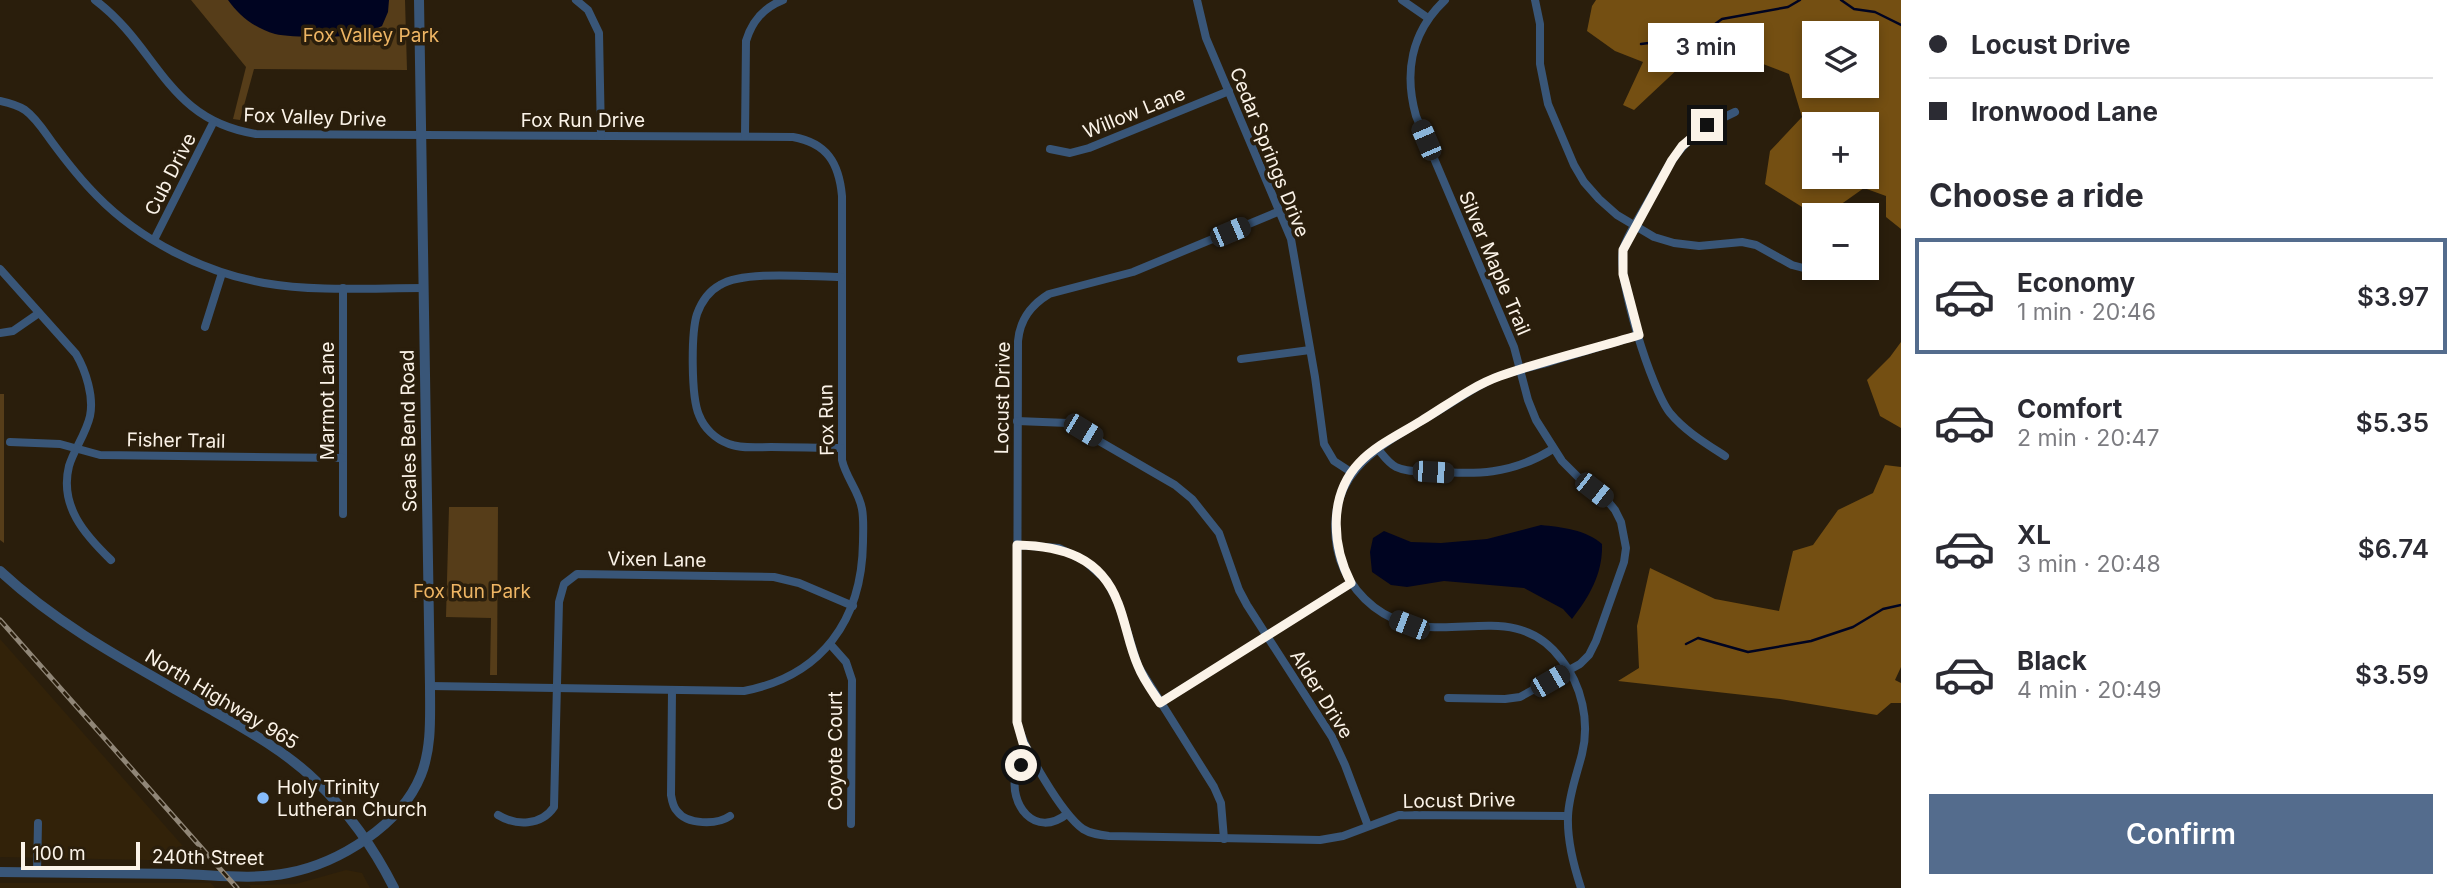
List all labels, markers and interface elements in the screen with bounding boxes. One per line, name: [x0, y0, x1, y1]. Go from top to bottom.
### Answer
map controls: [1802, 21, 1879, 280]
button: layers: [1802, 21, 1879, 98]
park label: Fox Valley Park: [303, 24, 440, 47]
callout: 3 min: [1649, 24, 1765, 72]
text: Locust Drive: [1971, 29, 2131, 60]
text: 3 min: [1675, 33, 1737, 61]
street label: Cedar Springs Drive: [1225, 64, 1314, 240]
street label: Willow Lane: [1080, 82, 1189, 143]
text: Ironwood Lane: [1971, 96, 2158, 127]
street label: Fox Valley Drive: [243, 104, 387, 131]
street label: Fox Run Drive: [521, 109, 645, 132]
route end: [1691, 109, 1723, 141]
button: +: [1802, 112, 1879, 189]
car: [1409, 117, 1444, 163]
street label: Cub Drive: [140, 129, 201, 219]
text: Choose a ride: [1929, 176, 2144, 215]
street label: Silver Maple Trail: [1454, 188, 1535, 339]
button: −: [1802, 203, 1879, 280]
car: [1207, 214, 1254, 250]
icon: car: [1933, 265, 1996, 328]
text: Economy: [2017, 267, 2135, 298]
text: $3.97: [2357, 281, 2429, 312]
text: 1 min · 20:46: [2017, 298, 2156, 326]
street label: Locust Drive: [990, 341, 1015, 455]
street label: Marmot Lane: [316, 342, 339, 460]
street label: Scales Bend Road: [396, 350, 421, 512]
street label: Fox Run: [814, 384, 839, 456]
icon: car: [1933, 391, 1996, 454]
text: Comfort: [2017, 393, 2122, 424]
text: $5.35: [2356, 407, 2429, 438]
car: [1060, 410, 1107, 450]
text: 2 min · 20:47: [2017, 424, 2159, 452]
street label: Fisher Trail: [126, 428, 226, 453]
car: [1412, 460, 1455, 484]
car: [1571, 469, 1618, 511]
icon: car: [1933, 517, 1996, 580]
text: XL: [2017, 519, 2051, 550]
text: $6.74: [2358, 533, 2429, 564]
street label: Vixen Lane: [607, 547, 707, 572]
text: 3 min · 20:48: [2017, 550, 2161, 578]
park label: Fox Run Park: [413, 580, 532, 603]
car: [1386, 608, 1433, 642]
icon: car: [1933, 643, 1996, 706]
street label: North Highway 965: [141, 645, 303, 754]
text: Black: [2017, 645, 2087, 676]
street label: Alder Drive: [1285, 646, 1358, 743]
text: $3.59: [2355, 659, 2429, 690]
car: [1527, 661, 1574, 701]
text: 4 min · 20:49: [2017, 676, 2161, 704]
street label: Coyote Court: [824, 691, 847, 811]
route start: [1005, 749, 1037, 781]
place label: Holy Trinity Lutheran Church: [277, 776, 427, 821]
street label: Locust Drive: [1402, 788, 1516, 813]
marker: Holy Trinity Lutheran Church: [255, 790, 271, 806]
button: Confirm: [1929, 794, 2433, 874]
scale bar: [21, 839, 140, 871]
text: 100 m: [32, 842, 86, 865]
street label: 240th Street: [152, 845, 264, 870]

